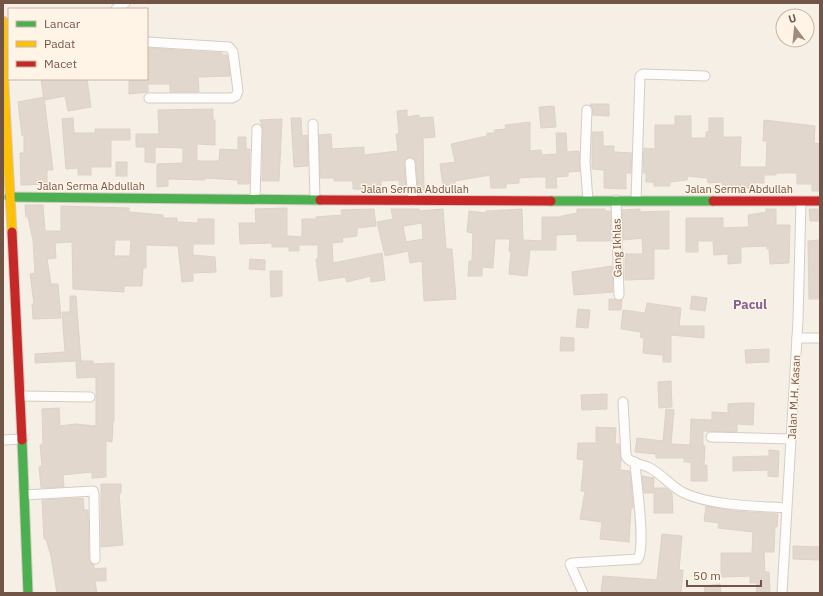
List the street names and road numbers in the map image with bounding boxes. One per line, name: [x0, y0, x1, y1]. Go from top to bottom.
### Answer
street label: Jalan Serma Abdullah: [37, 179, 145, 193]
street label: Jalan Serma Abdullah: [361, 182, 469, 196]
street label: Jalan Serma Abdullah: [685, 182, 793, 196]
street label: Gang Ikhlas: [609, 218, 625, 278]
street label: Jalan M.H. Kasan: [785, 354, 803, 440]

